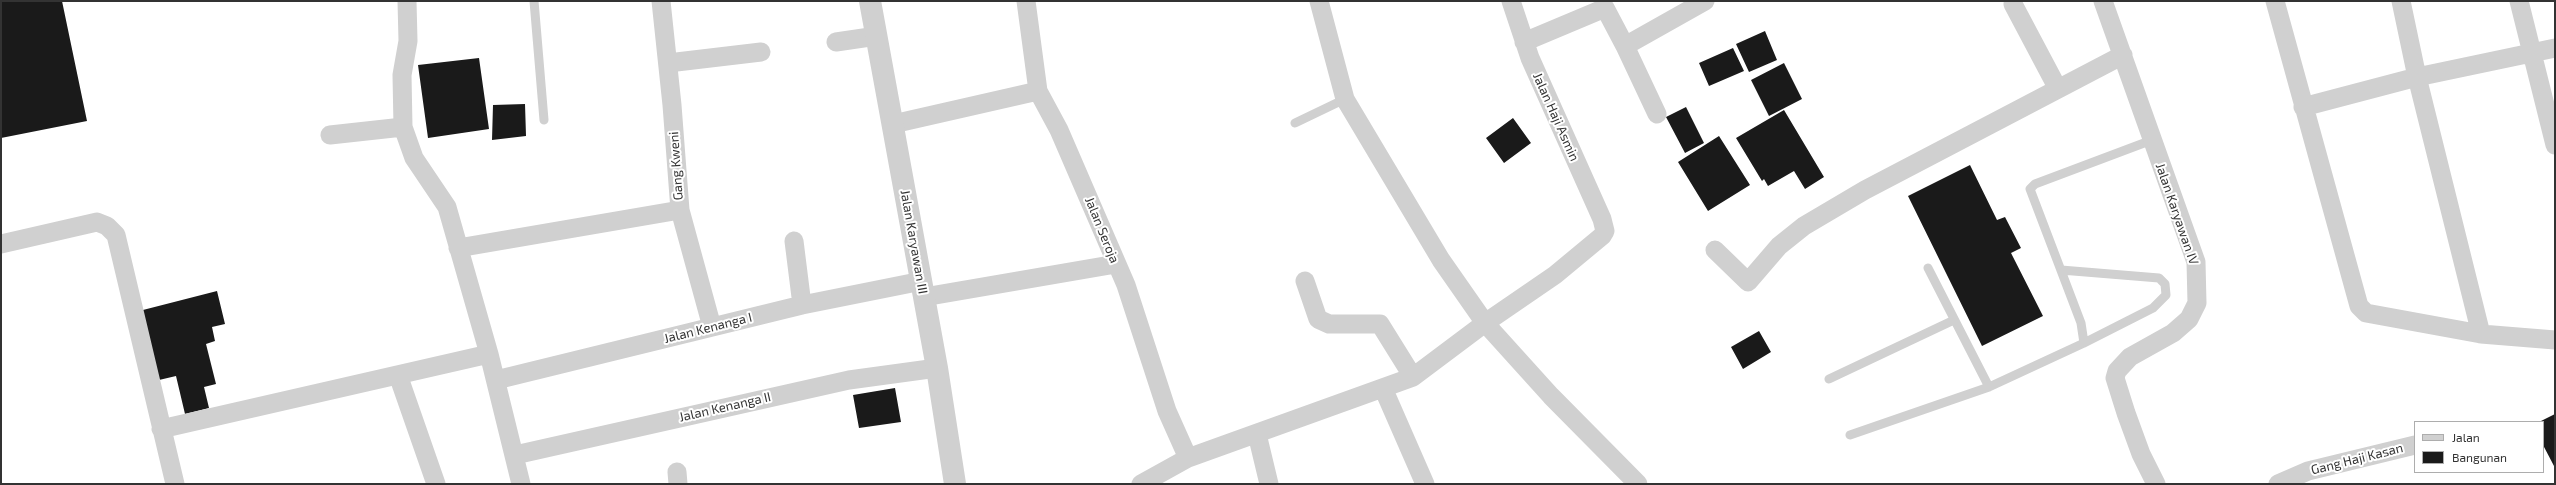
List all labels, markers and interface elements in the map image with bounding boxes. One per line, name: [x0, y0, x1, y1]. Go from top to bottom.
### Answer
street label: Jalan Haji Asmin: [1530, 70, 1582, 164]
street label: Gang Kweni: [666, 131, 686, 201]
street label: Jalan Karyawan IV: [2152, 161, 2202, 267]
street label: Jalan Karyawan III: [897, 189, 931, 295]
street label: Jalan Seroja: [1082, 195, 1122, 265]
street label: Jalan Kenanga I: [662, 309, 754, 347]
street label: Jalan Kenanga II: [678, 389, 772, 425]
legend: [2414, 421, 2544, 473]
text: Jalan: [2452, 430, 2480, 444]
street label: Gang Haji Kasan: [2309, 440, 2405, 478]
text: Bangunan: [2452, 450, 2507, 464]

